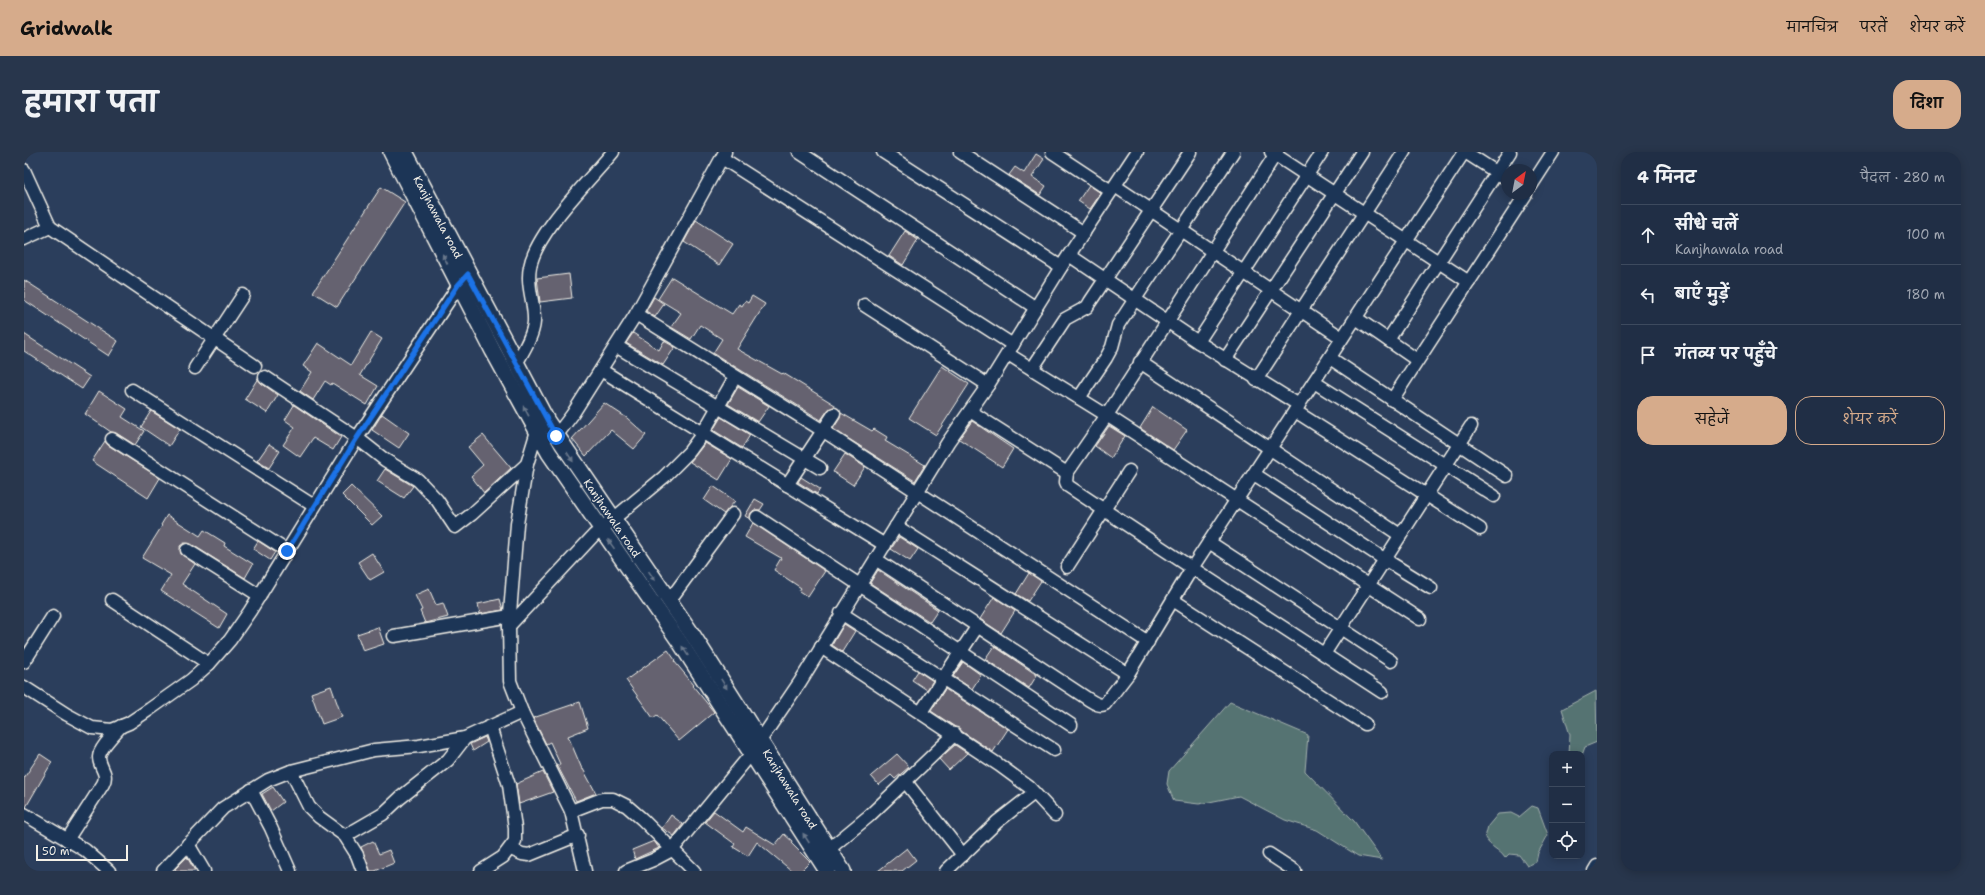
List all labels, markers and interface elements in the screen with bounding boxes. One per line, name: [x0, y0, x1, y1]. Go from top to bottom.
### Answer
text: Gridwalk: [20, 16, 113, 41]
text: मानचित्र: [1786, 18, 1838, 36]
text: परतें: [1860, 18, 1887, 36]
text: शेयर करें: [1909, 18, 1965, 36]
button: दिशा: [1893, 80, 1961, 129]
text: हमारा पता: [24, 83, 158, 121]
north arrow: [1501, 164, 1537, 200]
text: 4 मिनट: [1637, 166, 1696, 188]
text: पैदल · 280 m: [1860, 169, 1945, 186]
street label: Kanjhawala road: [409, 173, 466, 261]
text: सीधे चलें: [1675, 215, 1738, 235]
icon: ahead: [1637, 224, 1659, 246]
text: 100 m: [1906, 226, 1945, 243]
text: Kanjhawala road: [1675, 241, 1783, 258]
one-way arrow: [442, 253, 448, 265]
icon: left: [1637, 284, 1659, 306]
text: बाएँ मुड़ें: [1675, 284, 1729, 304]
text: 180 m: [1906, 286, 1945, 303]
icon: arrive: [1637, 344, 1659, 366]
text: गंतव्य पर पहुँचे: [1675, 344, 1777, 364]
button: सहेजें: [1637, 396, 1787, 445]
button: शेयर करें: [1795, 396, 1945, 445]
one-way arrow: [522, 405, 529, 417]
route start: [547, 427, 565, 445]
one-way arrow: [566, 452, 574, 462]
street label: Kanjhawala road: [580, 476, 643, 560]
one-way arrow: [607, 538, 615, 549]
route end: [278, 542, 296, 560]
one-way arrow: [648, 570, 656, 581]
one-way arrow: [681, 646, 689, 656]
one-way arrow: [720, 678, 727, 690]
street label: Kanjhawala road: [759, 746, 820, 832]
map controls: [1549, 751, 1585, 859]
button: +: [1549, 751, 1585, 787]
button: −: [1549, 787, 1585, 823]
button: locate: [1549, 823, 1585, 859]
one-way arrow: [802, 833, 810, 843]
scale bar: [36, 843, 128, 862]
text: 50 m: [42, 844, 70, 859]

